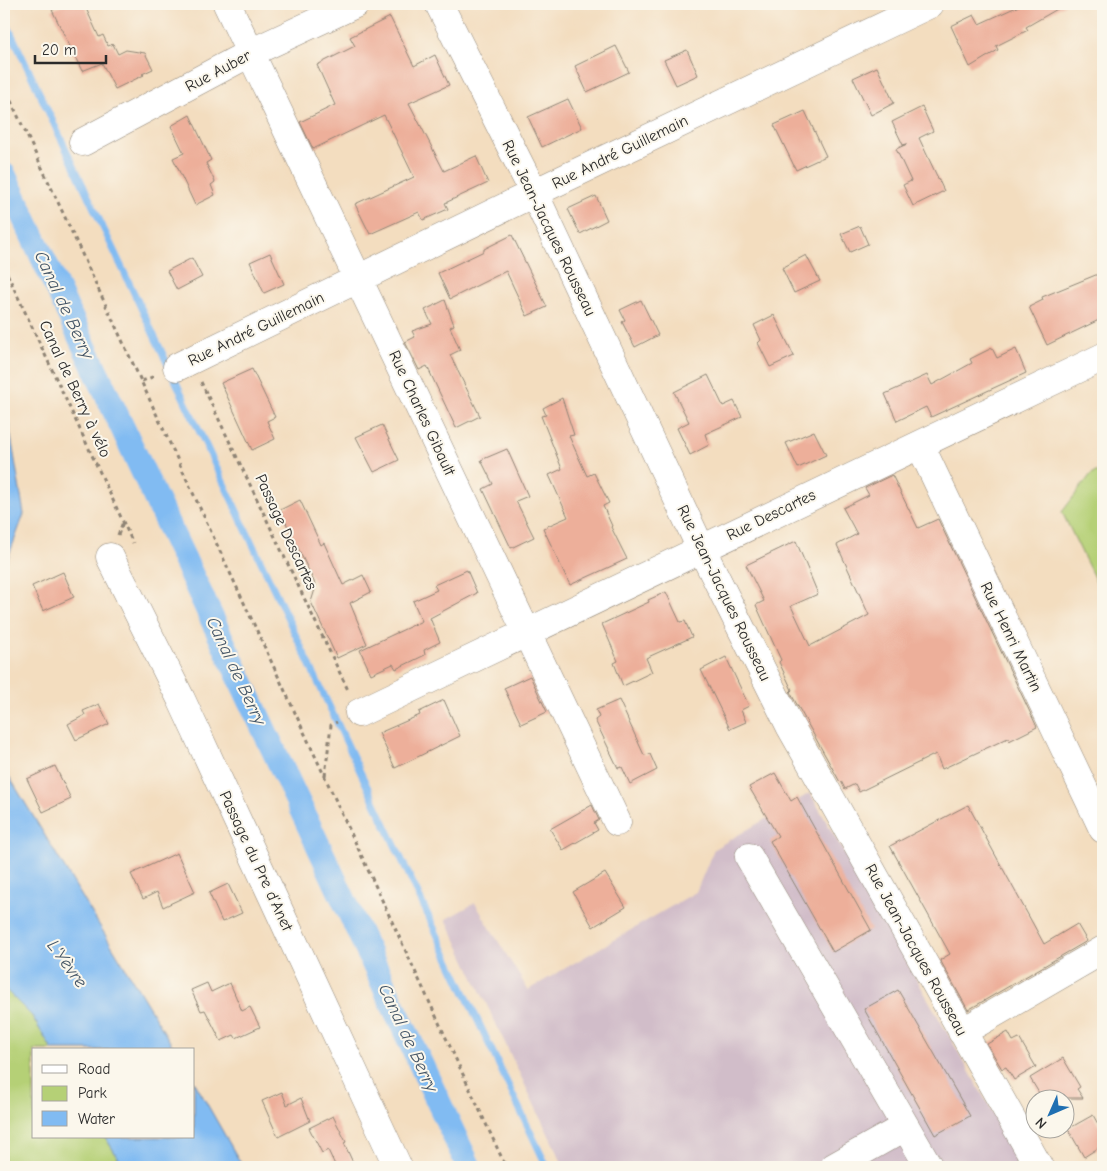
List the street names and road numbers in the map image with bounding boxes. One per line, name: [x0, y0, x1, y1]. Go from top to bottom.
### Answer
street label: Rue Auber: [182, 46, 254, 96]
street label: Rue André Guillemain: [549, 111, 691, 193]
street label: Rue Jean-Jacques Rousseau: [499, 137, 599, 319]
street label: Rue André Guillemain: [185, 288, 327, 370]
street label: Canal de Berry à vélo: [35, 318, 115, 460]
street label: Rue Charles Gibault: [385, 348, 459, 479]
street label: Passage Descartes: [251, 471, 321, 593]
street label: Rue Descartes: [724, 486, 819, 544]
street label: Rue Jean-Jacques Rousseau: [674, 502, 774, 684]
street label: Rue Henri Martin: [977, 579, 1045, 695]
street label: Passage du Pre d’Anet: [216, 788, 297, 934]
street label: Rue Jean-Jacques Rousseau: [861, 861, 971, 1039]

